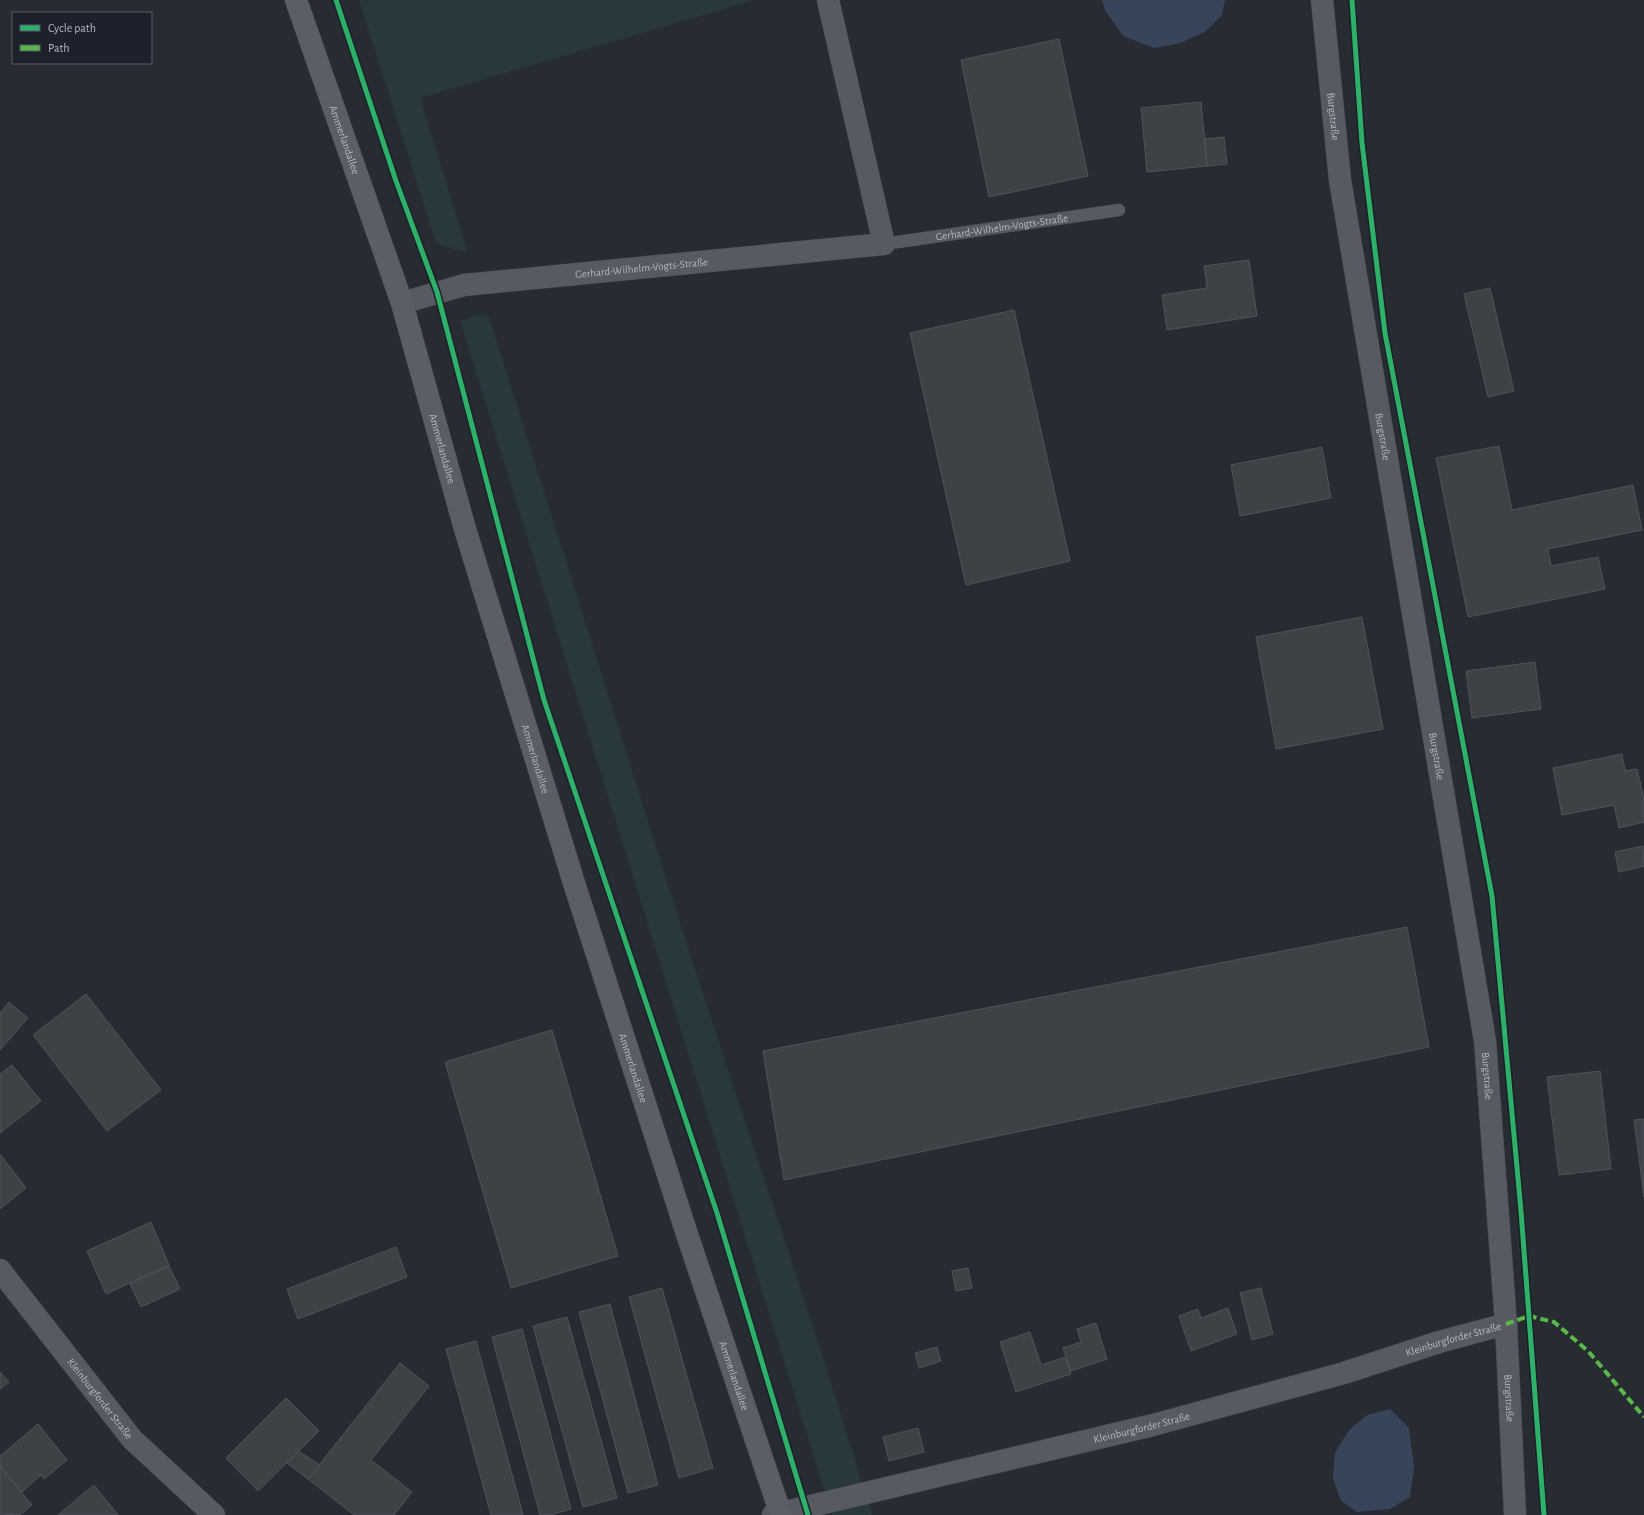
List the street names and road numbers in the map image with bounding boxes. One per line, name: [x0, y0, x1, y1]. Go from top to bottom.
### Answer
street label: Burgstraße: [1326, 92, 1341, 141]
street label: Ammerlandallee: [328, 104, 362, 176]
street label: Gerhard-Wilhelm-Vogts-Straße: [935, 212, 1069, 242]
street label: Gerhard-Wilhelm-Vogts-Straße: [575, 256, 709, 280]
street label: Ammerlandallee: [428, 412, 458, 485]
street label: Burgstraße: [1374, 412, 1393, 461]
street label: Ammerlandallee: [520, 723, 552, 795]
street label: Burgstraße: [1428, 732, 1446, 780]
street label: Ammerlandallee: [617, 1032, 650, 1104]
street label: Burgstraße: [1480, 1052, 1495, 1100]
street label: Kleinburgforder Straße: [1404, 1320, 1502, 1358]
street label: Ammerlandallee: [718, 1340, 751, 1412]
street label: Kleinburgforder Straße: [66, 1356, 135, 1441]
street label: Burgstraße: [1503, 1374, 1516, 1422]
street label: Kleinburgforder Straße: [1092, 1410, 1191, 1444]

